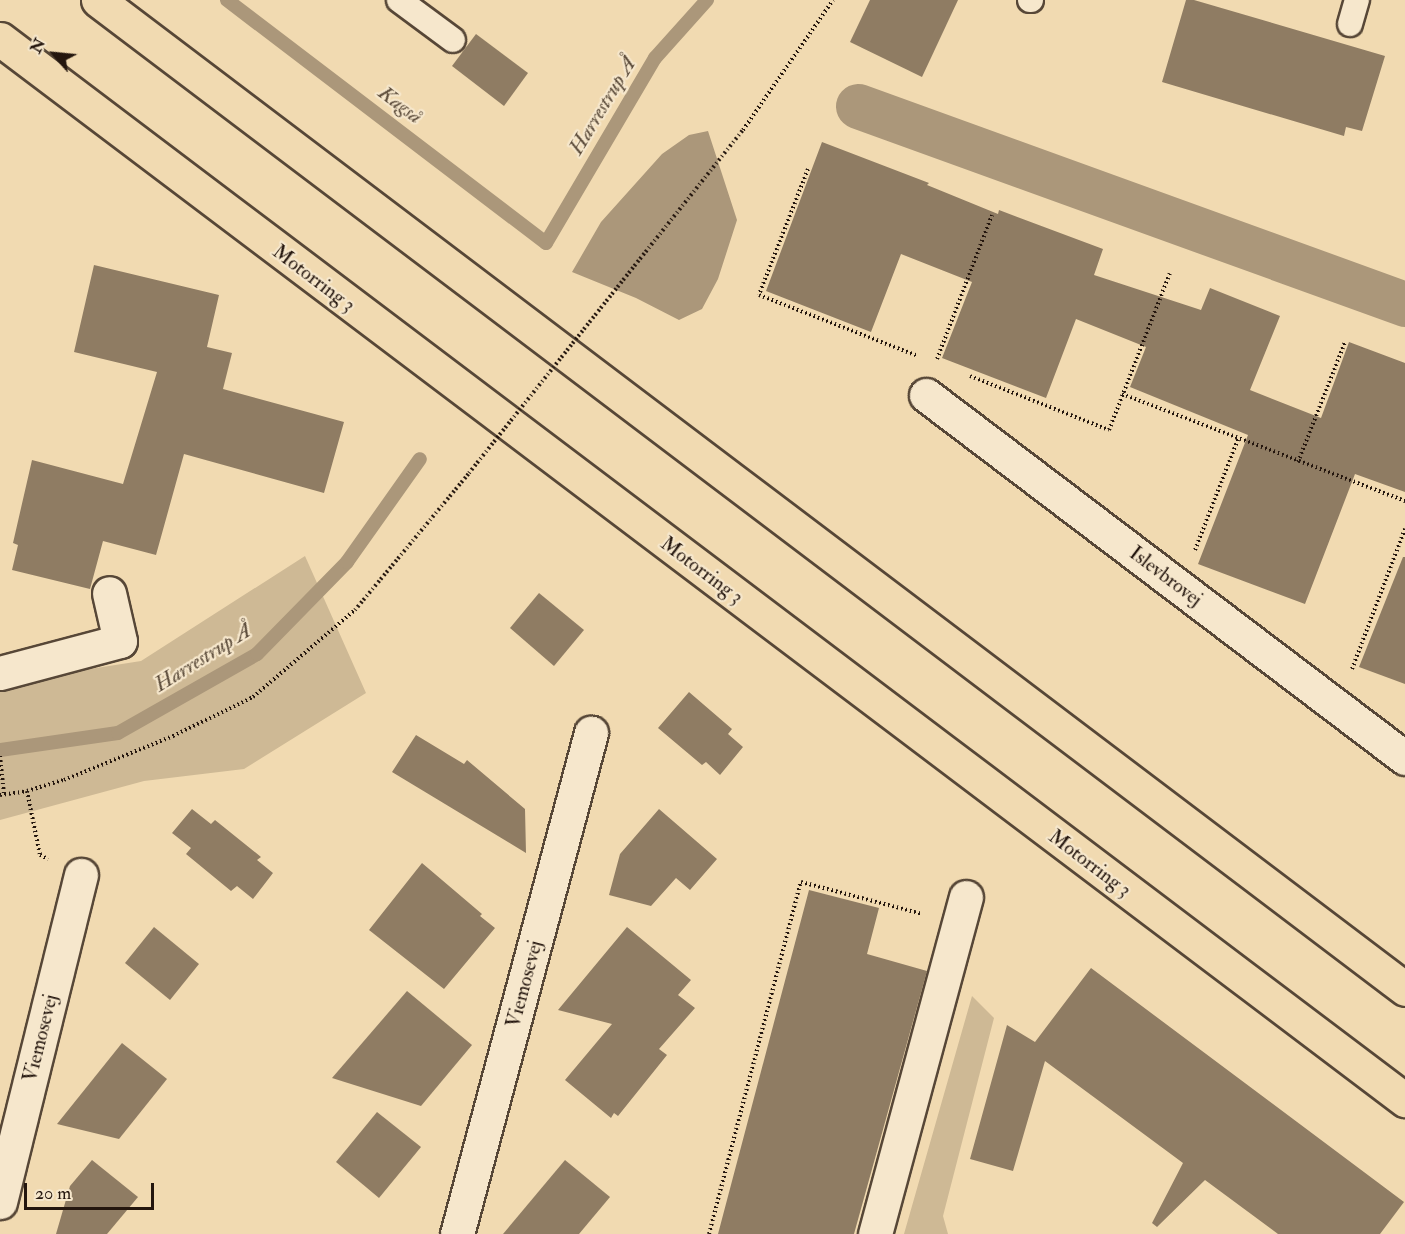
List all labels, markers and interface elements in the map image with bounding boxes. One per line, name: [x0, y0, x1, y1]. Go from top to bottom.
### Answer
north arrow: [24, 24, 84, 84]
text: N: [26, 35, 50, 57]
water label: Harrestrup Å: [564, 53, 642, 159]
water label: Kagså: [373, 80, 427, 130]
street label: Motorring 3: [268, 239, 360, 317]
street label: Motorring 3: [656, 531, 748, 609]
street label: Islevbrovej: [1125, 541, 1207, 611]
water label: Harrestrup Å: [150, 618, 256, 698]
street label: Motorring 3: [1044, 824, 1136, 902]
street label: Viemosevej: [501, 938, 547, 1030]
street label: Viemosevej: [18, 992, 62, 1084]
scale bar: [27, 1171, 158, 1209]
text: 20 m: [35, 1182, 71, 1205]

